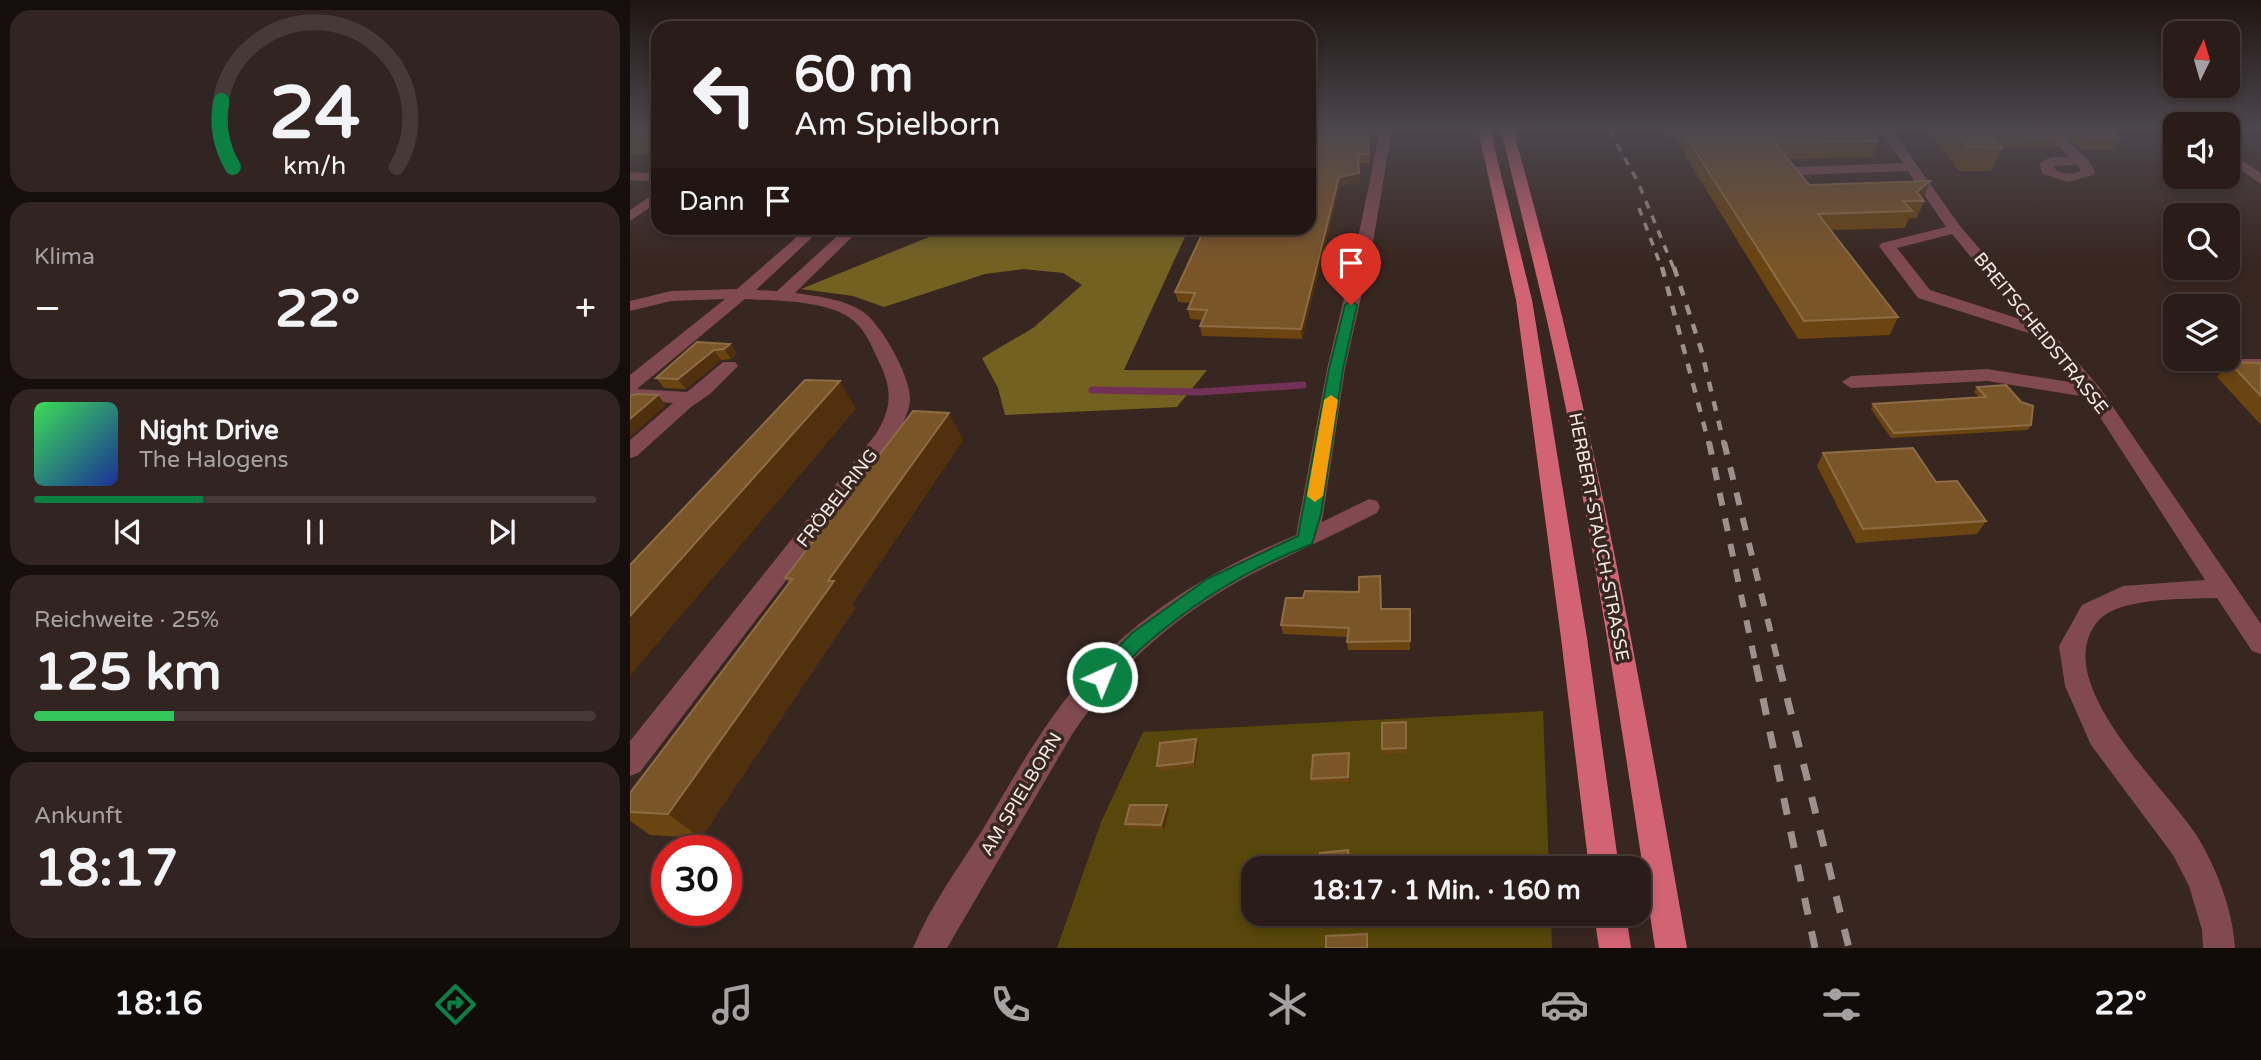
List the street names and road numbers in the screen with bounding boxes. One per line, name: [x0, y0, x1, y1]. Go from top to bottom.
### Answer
street label: BREITSCHEIDSTRASSE: [1969, 248, 2113, 418]
street label: HERBERT-STAUCH-STRASSE: [1564, 411, 1634, 663]
street label: FRÖBELRING: [792, 444, 882, 552]
street label: AM SPIELBORN: [976, 728, 1066, 860]

